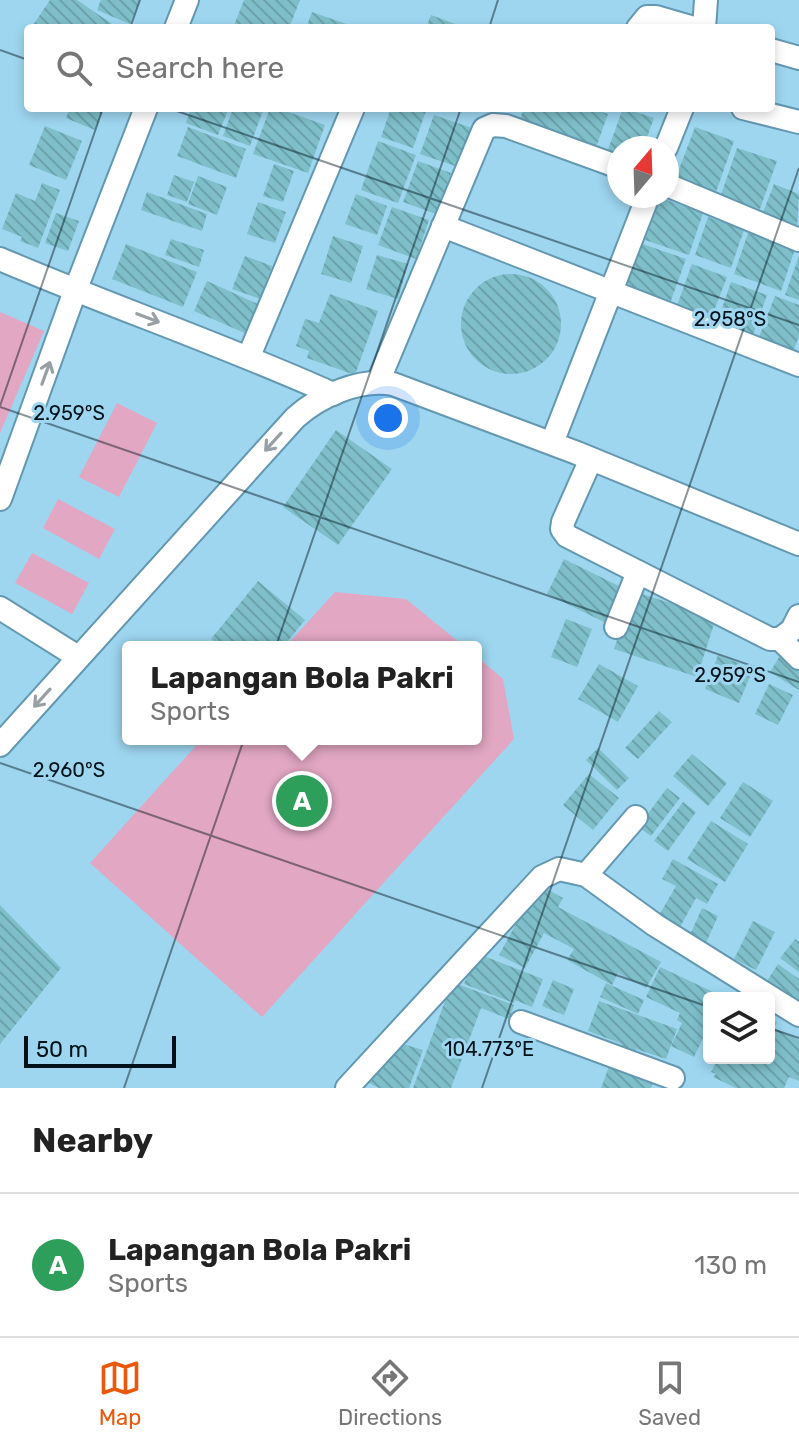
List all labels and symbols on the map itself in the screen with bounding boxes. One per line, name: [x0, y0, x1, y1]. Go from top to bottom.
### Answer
north arrow: [607, 136, 679, 208]
text: 2.958°S: [694, 307, 766, 331]
one-way arrow: [135, 312, 160, 326]
one-way arrow: [39, 360, 54, 385]
your location: [368, 398, 408, 438]
text: 2.959°S: [33, 401, 105, 425]
one-way arrow: [264, 432, 282, 452]
text: 2.959°S: [694, 663, 766, 687]
one-way arrow: [34, 687, 52, 707]
text: 2.960°S: [33, 758, 105, 782]
pin: A: [276, 771, 328, 831]
scale bar: [24, 1032, 176, 1068]
text: 104.773°E: [444, 1037, 534, 1061]

